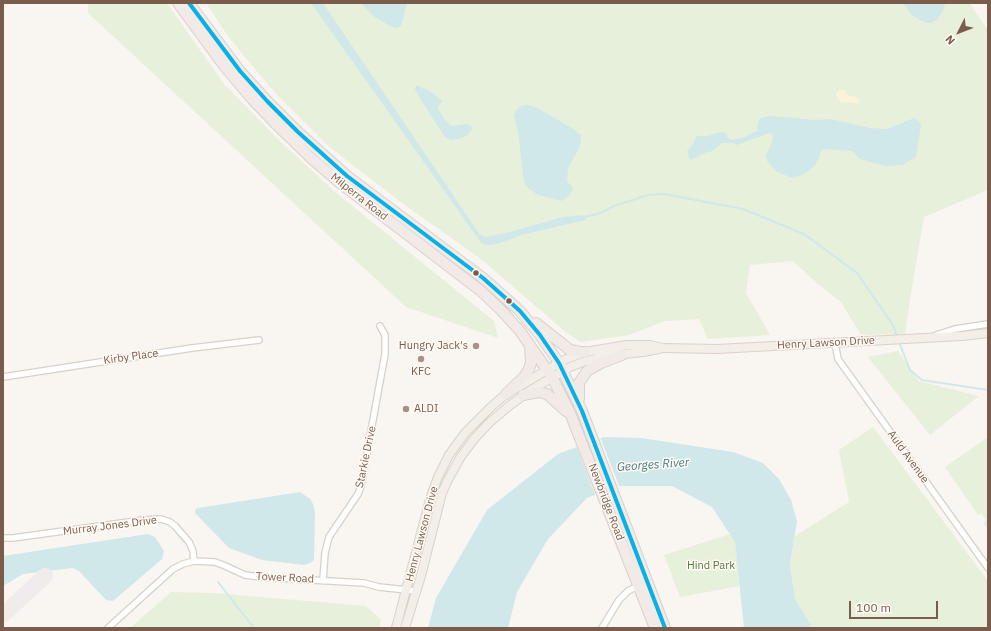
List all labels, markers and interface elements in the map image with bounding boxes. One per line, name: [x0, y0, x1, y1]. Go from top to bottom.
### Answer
north arrow: [939, 12, 979, 52]
text: N: [942, 32, 958, 48]
street label: Milperra Road: [328, 171, 390, 223]
unlabelled marker: [471, 268, 481, 278]
unlabelled marker: [504, 296, 514, 306]
street label: Henry Lawson Drive: [777, 334, 875, 352]
place label: Hungry Jack's: [399, 339, 468, 353]
marker: Hungry Jack's: [471, 341, 481, 351]
street label: Kirby Place: [103, 347, 159, 367]
marker: KFC: [416, 354, 426, 364]
place label: KFC: [411, 365, 431, 379]
place label: ALDI: [414, 402, 438, 416]
marker: ALDI: [401, 404, 411, 414]
street label: Starkie Drive: [353, 425, 379, 489]
street label: Auld Avenue: [884, 428, 932, 486]
water label: Georges River: [616, 455, 690, 475]
street label: Newbridge Road: [585, 462, 627, 542]
street label: Henry Lawson Drive: [403, 485, 441, 583]
street label: Murray Jones Drive: [62, 514, 158, 538]
park label: Hind Park: [687, 559, 735, 573]
street label: Tower Road: [256, 570, 314, 586]
scale bar: [851, 593, 940, 619]
text: 100 m: [856, 600, 891, 615]

